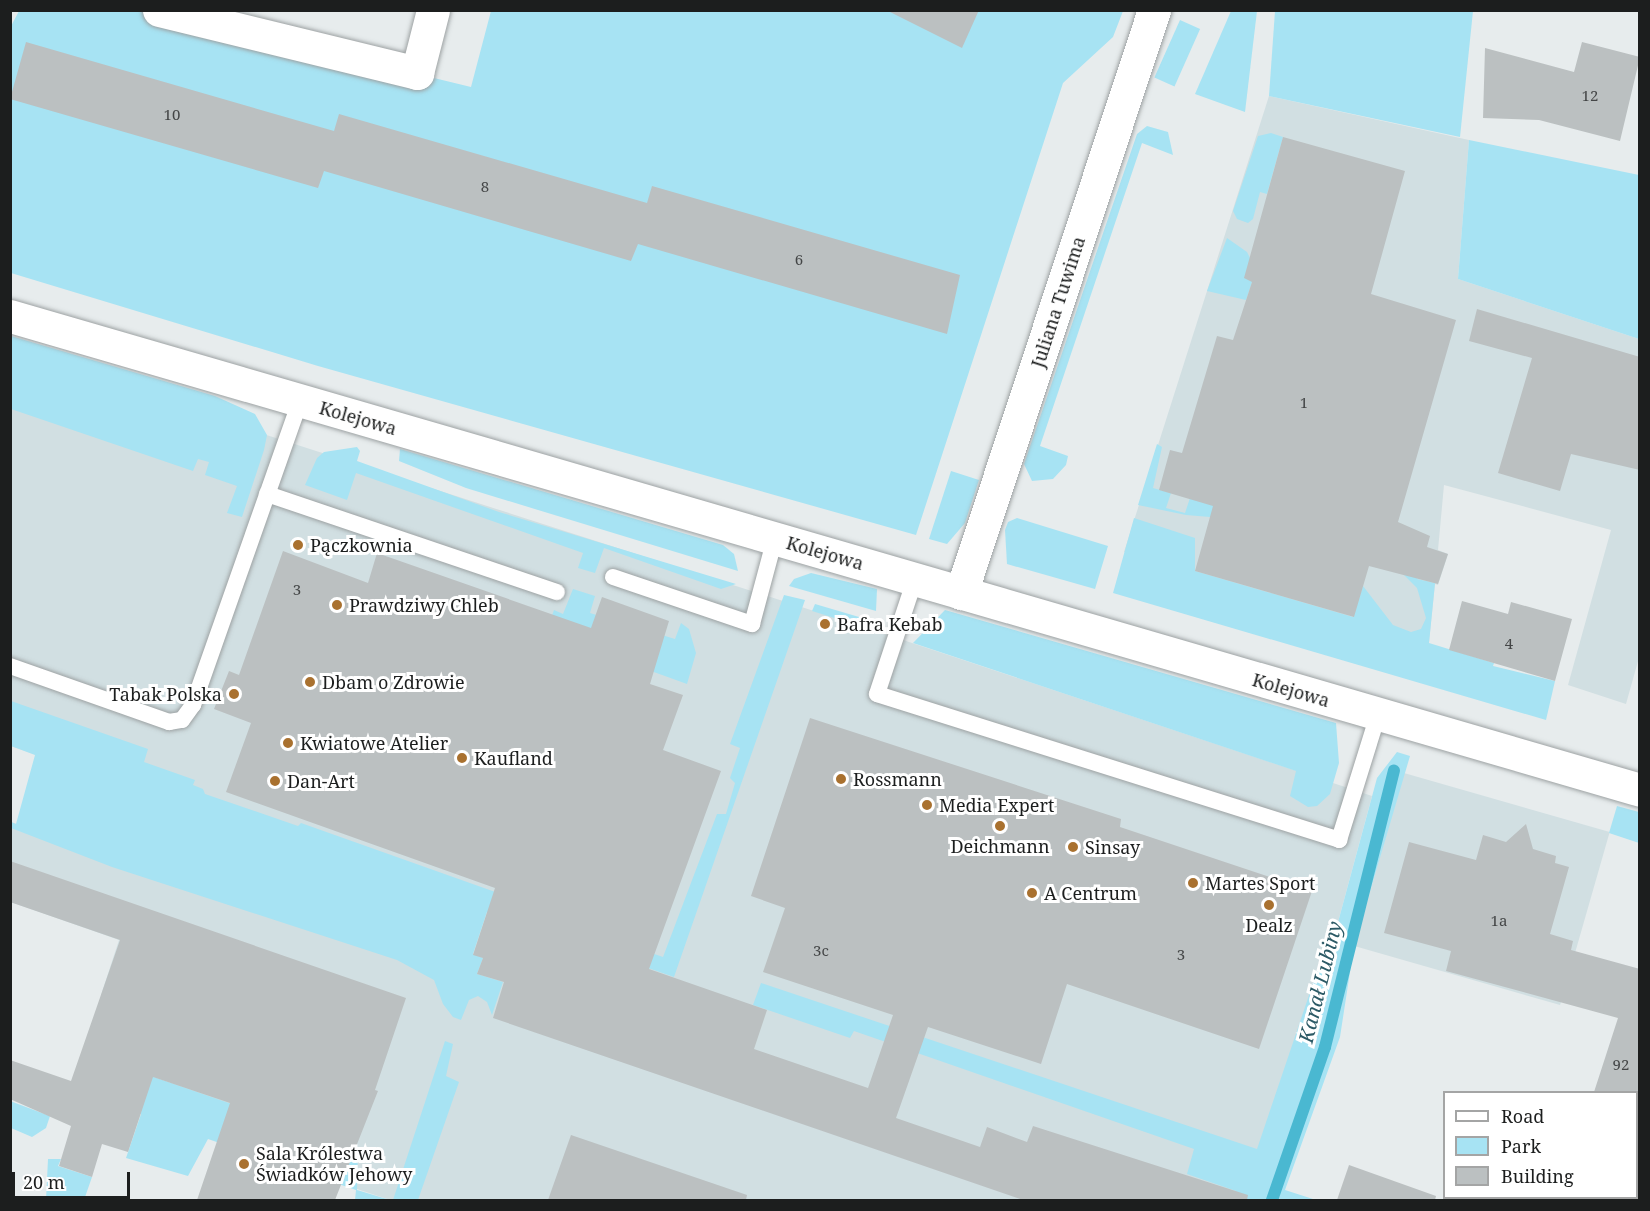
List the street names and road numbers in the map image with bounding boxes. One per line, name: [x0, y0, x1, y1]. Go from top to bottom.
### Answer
street label: Juliana Tuwima: [1027, 234, 1089, 370]
street label: Kolejowa: [317, 397, 399, 439]
street label: Kolejowa: [784, 532, 866, 574]
street label: Kolejowa: [1250, 669, 1332, 711]

